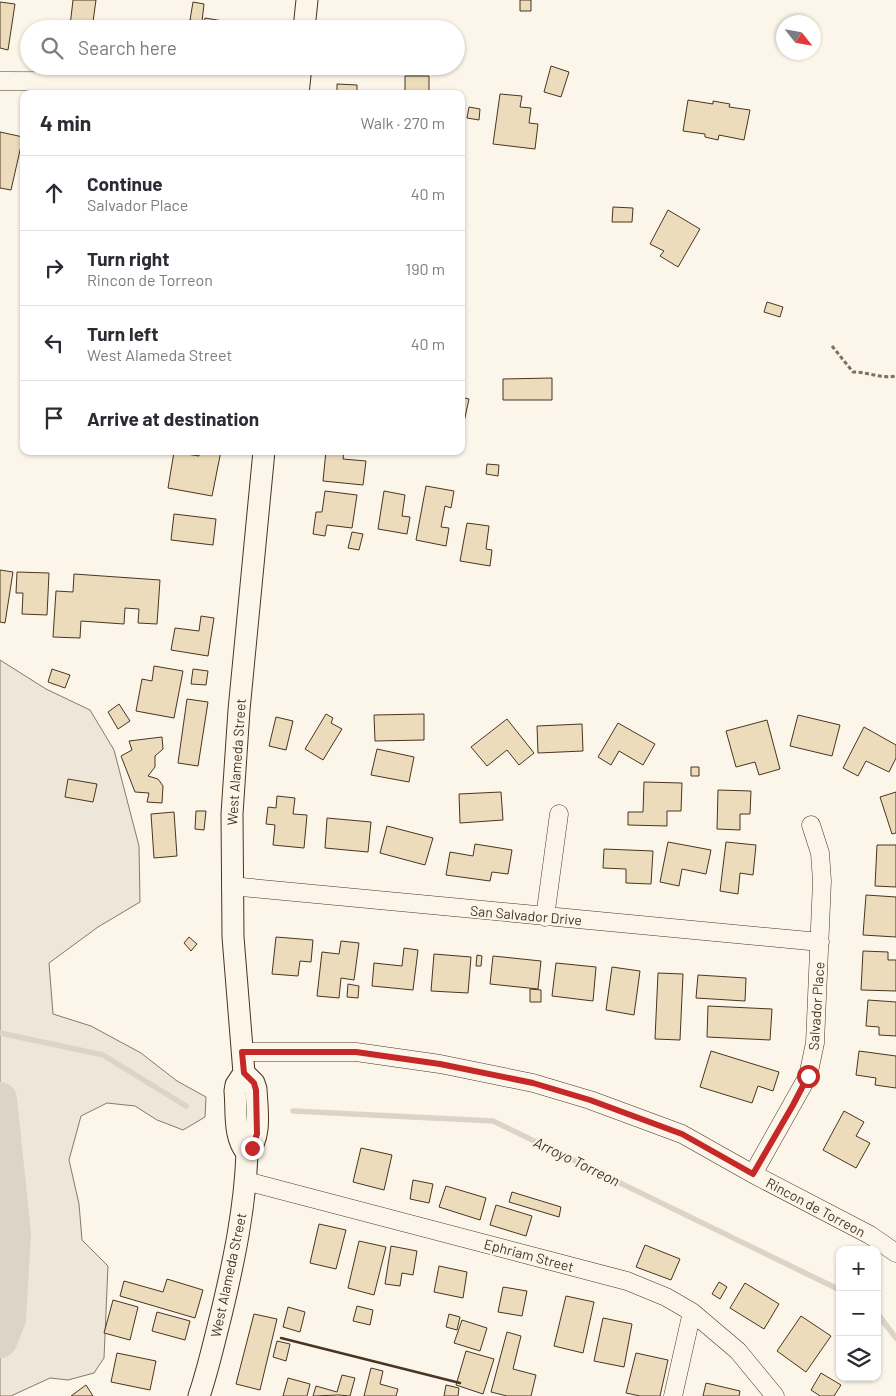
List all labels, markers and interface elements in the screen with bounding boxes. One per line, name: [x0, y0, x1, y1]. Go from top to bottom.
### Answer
north arrow: [776, 15, 821, 60]
search box: [20, 20, 465, 75]
icon: search: [38, 34, 66, 62]
text: Search here: [78, 36, 177, 59]
text: 4 min: [40, 110, 91, 135]
text: Walk · 270 m: [360, 113, 445, 132]
text: Continue: [87, 172, 163, 195]
icon: ahead: [40, 179, 68, 207]
text: 40 m: [411, 184, 445, 203]
text: Salvador Place: [87, 195, 188, 214]
text: Turn right: [87, 247, 169, 270]
icon: right: [40, 254, 68, 282]
text: 190 m: [406, 259, 445, 278]
text: Rincon de Torreon: [87, 270, 213, 289]
text: Turn left: [87, 322, 158, 345]
icon: left: [40, 329, 68, 357]
text: 40 m: [411, 334, 445, 353]
text: West Alameda Street: [87, 345, 232, 364]
icon: arrive: [40, 404, 68, 432]
text: Arrive at destination: [87, 407, 259, 430]
street label: West Alameda Street: [223, 698, 249, 826]
street label: San Salvador Drive: [469, 902, 583, 928]
street label: Salvador Place: [804, 961, 828, 1051]
route start: [797, 1065, 820, 1088]
water label: Arroyo Torreon: [531, 1132, 623, 1190]
route end: [241, 1137, 264, 1160]
street label: Rincon de Torreon: [763, 1174, 869, 1240]
street label: West Alameda Street: [206, 1211, 250, 1339]
street label: Ephriam Street: [482, 1235, 576, 1275]
map controls: [836, 1246, 881, 1381]
button: +: [836, 1246, 881, 1291]
button: −: [836, 1291, 881, 1336]
button: layers: [836, 1336, 881, 1381]

